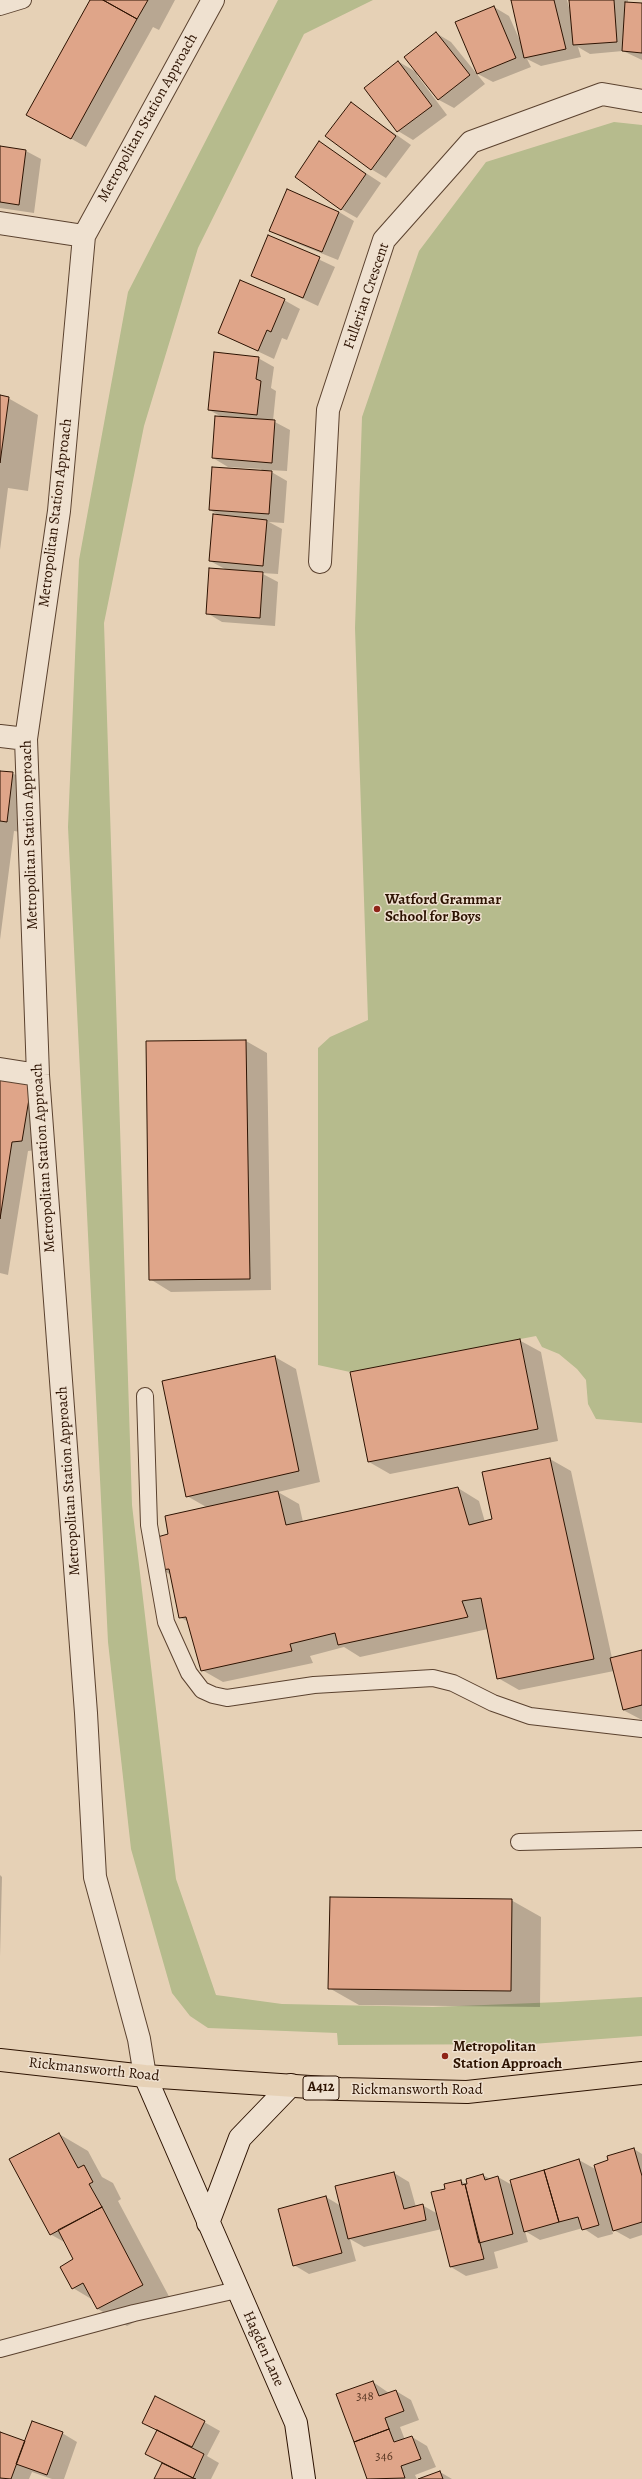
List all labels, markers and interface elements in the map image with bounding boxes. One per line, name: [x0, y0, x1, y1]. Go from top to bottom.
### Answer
street label: Metropolitan Station Approach: [94, 31, 202, 205]
street label: Fullerian Crescent: [340, 240, 394, 352]
street label: Metropolitan Station Approach: [35, 418, 77, 608]
street label: Metropolitan Station Approach: [18, 740, 42, 930]
place label: Watford Grammar School for Boys: [385, 891, 501, 926]
marker: Watford Grammar School for Boys: [372, 904, 382, 914]
street label: Metropolitan Station Approach: [28, 1063, 60, 1253]
street label: Metropolitan Station Approach: [53, 1386, 85, 1576]
place label: Metropolitan Station Approach: [453, 2038, 562, 2073]
marker: Metropolitan Station Approach: [440, 2051, 450, 2061]
street label: Rickmansworth Road: [28, 2054, 160, 2086]
road number: A412: [303, 2076, 339, 2100]
street label: Rickmansworth Road: [351, 2081, 483, 2099]
street label: Hagden Lane: [238, 2308, 288, 2390]
house number: 348: [356, 2389, 374, 2405]
house number: 346: [375, 2449, 393, 2465]

